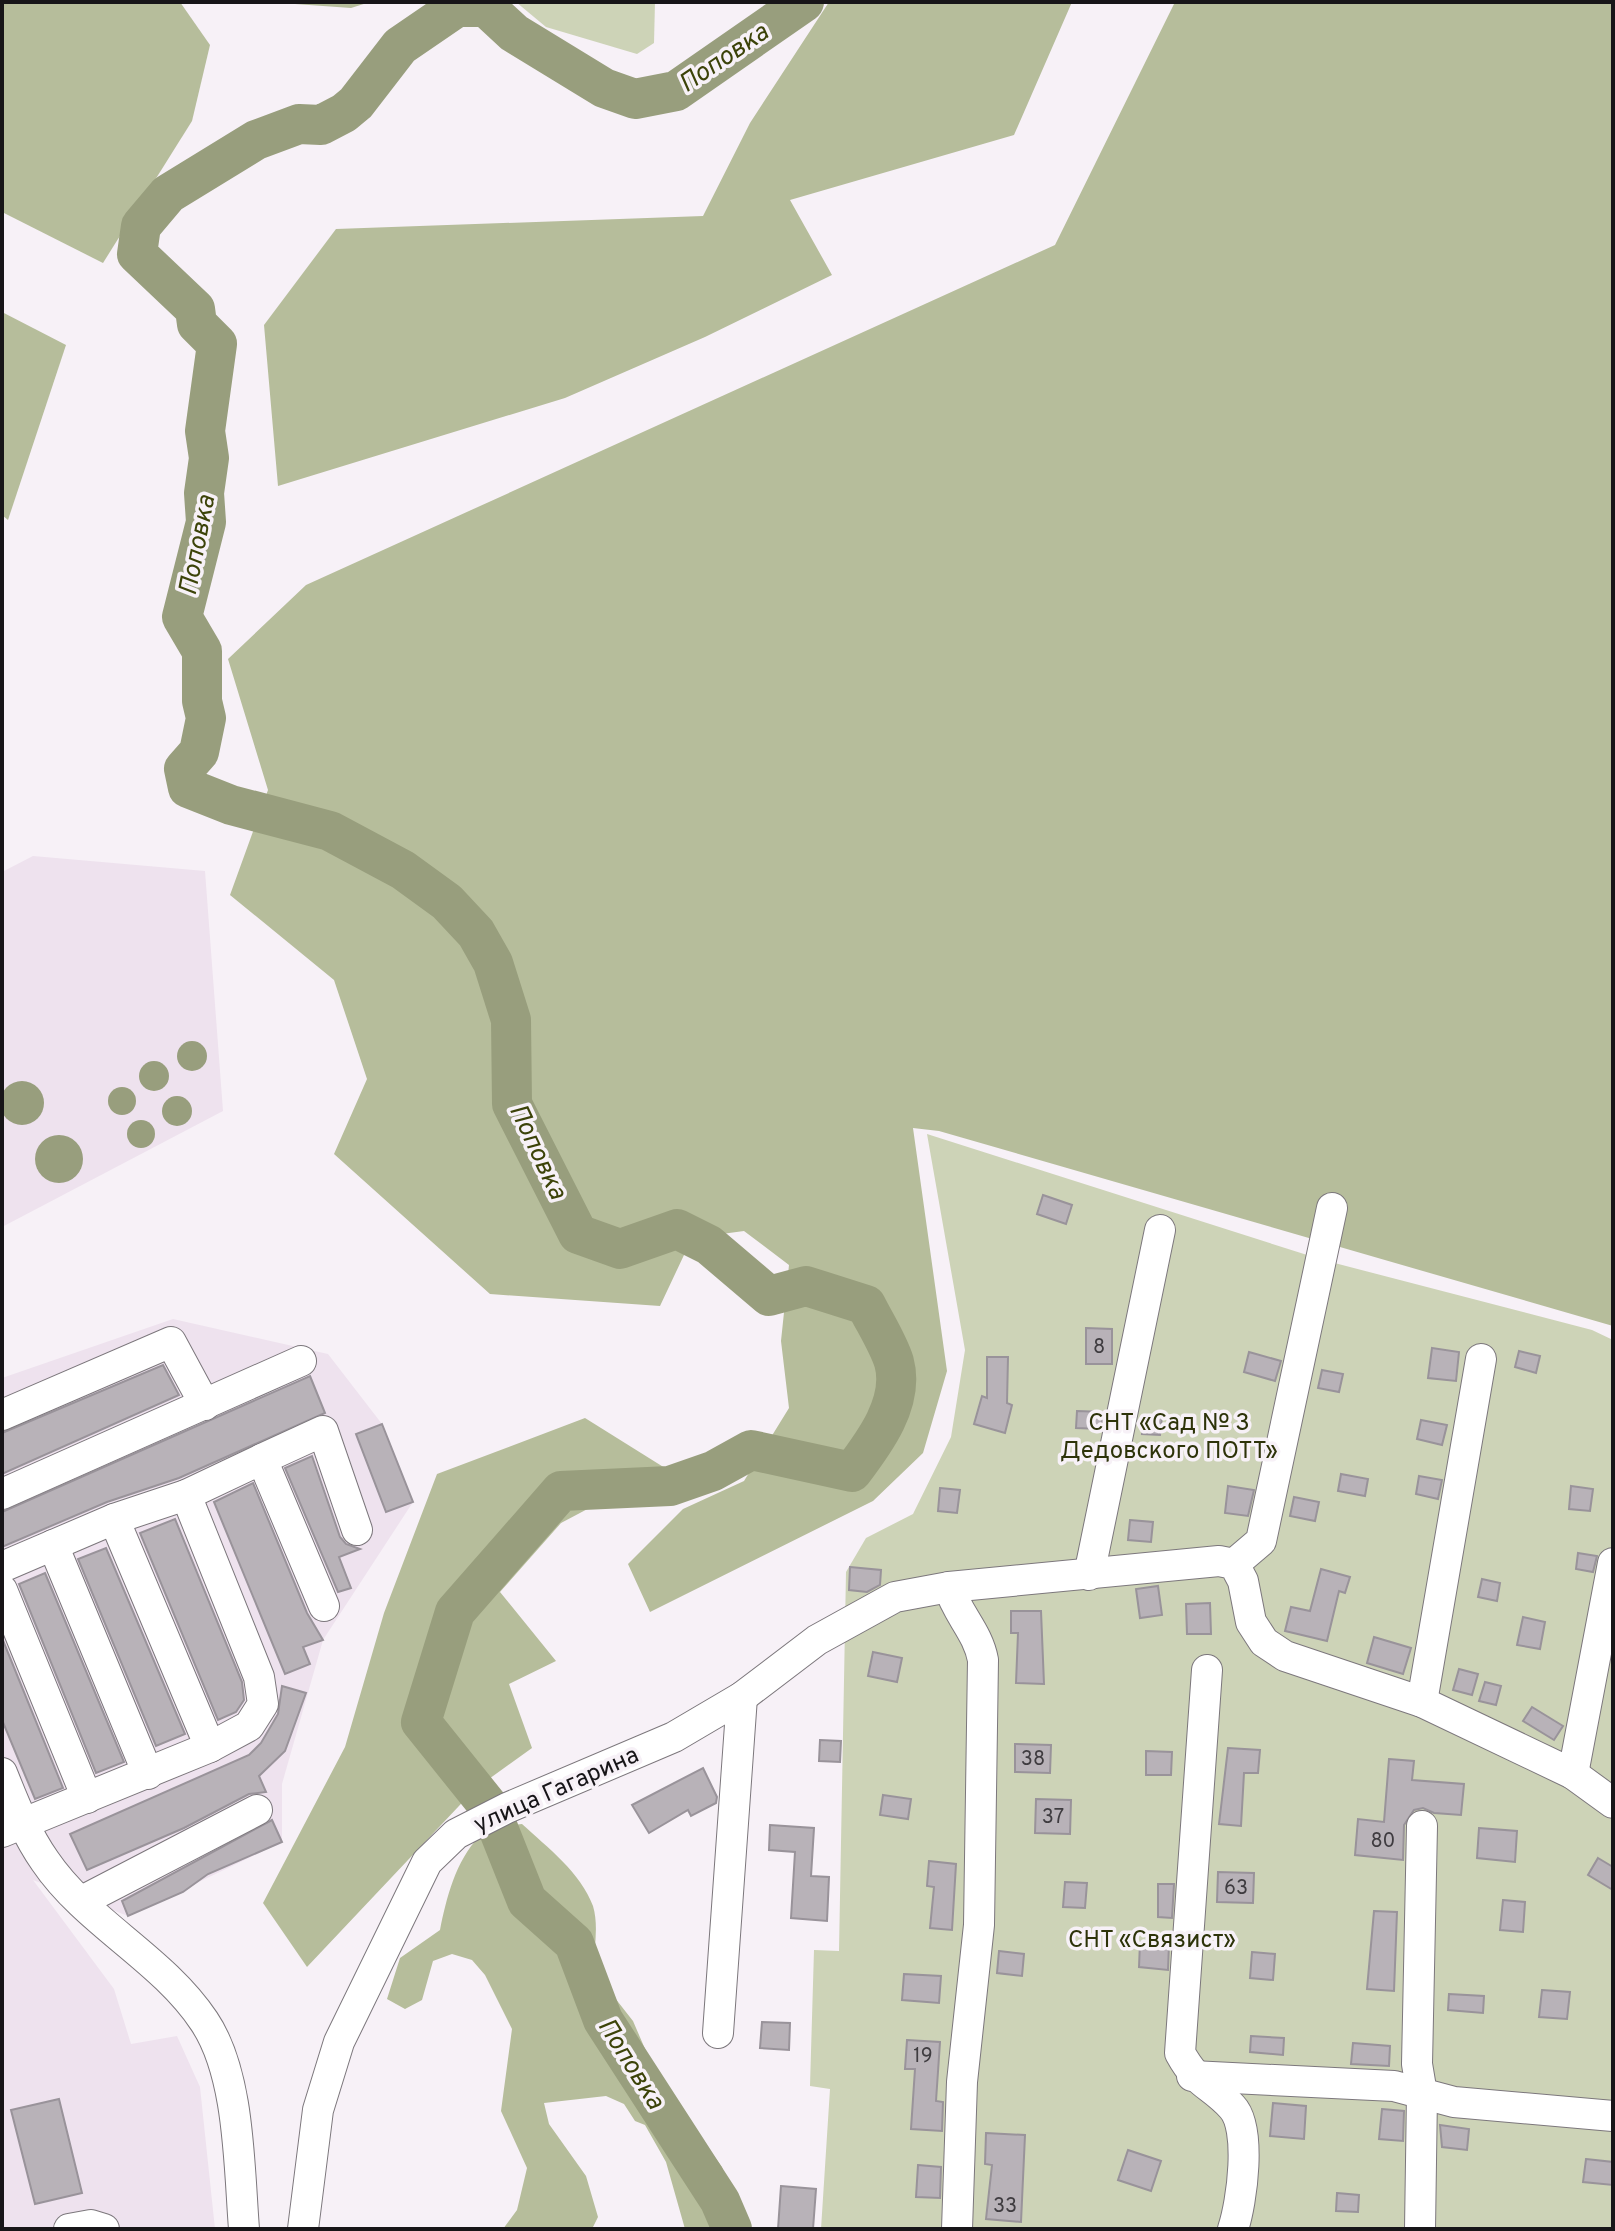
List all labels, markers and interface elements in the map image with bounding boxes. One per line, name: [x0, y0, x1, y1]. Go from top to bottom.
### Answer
water label: Поповка: [673, 17, 776, 101]
water label: Поповка: [173, 492, 224, 599]
water label: Поповка: [500, 1099, 573, 1206]
house number: 8: [1093, 1335, 1105, 1361]
park label: СНТ «Сад № 3 Дедовского ПОТТ»: [1060, 1409, 1278, 1467]
street label: улица Гагарина: [470, 1741, 644, 1841]
house number: 38: [1021, 1747, 1045, 1773]
house number: 37: [1042, 1805, 1064, 1831]
house number: 80: [1371, 1829, 1395, 1855]
house number: 63: [1224, 1876, 1248, 1902]
park label: СНТ «Связист»: [1068, 1926, 1236, 1956]
water label: Поповка: [589, 2012, 671, 2117]
house number: 19: [913, 2044, 933, 2070]
house number: 33: [993, 2194, 1017, 2220]

